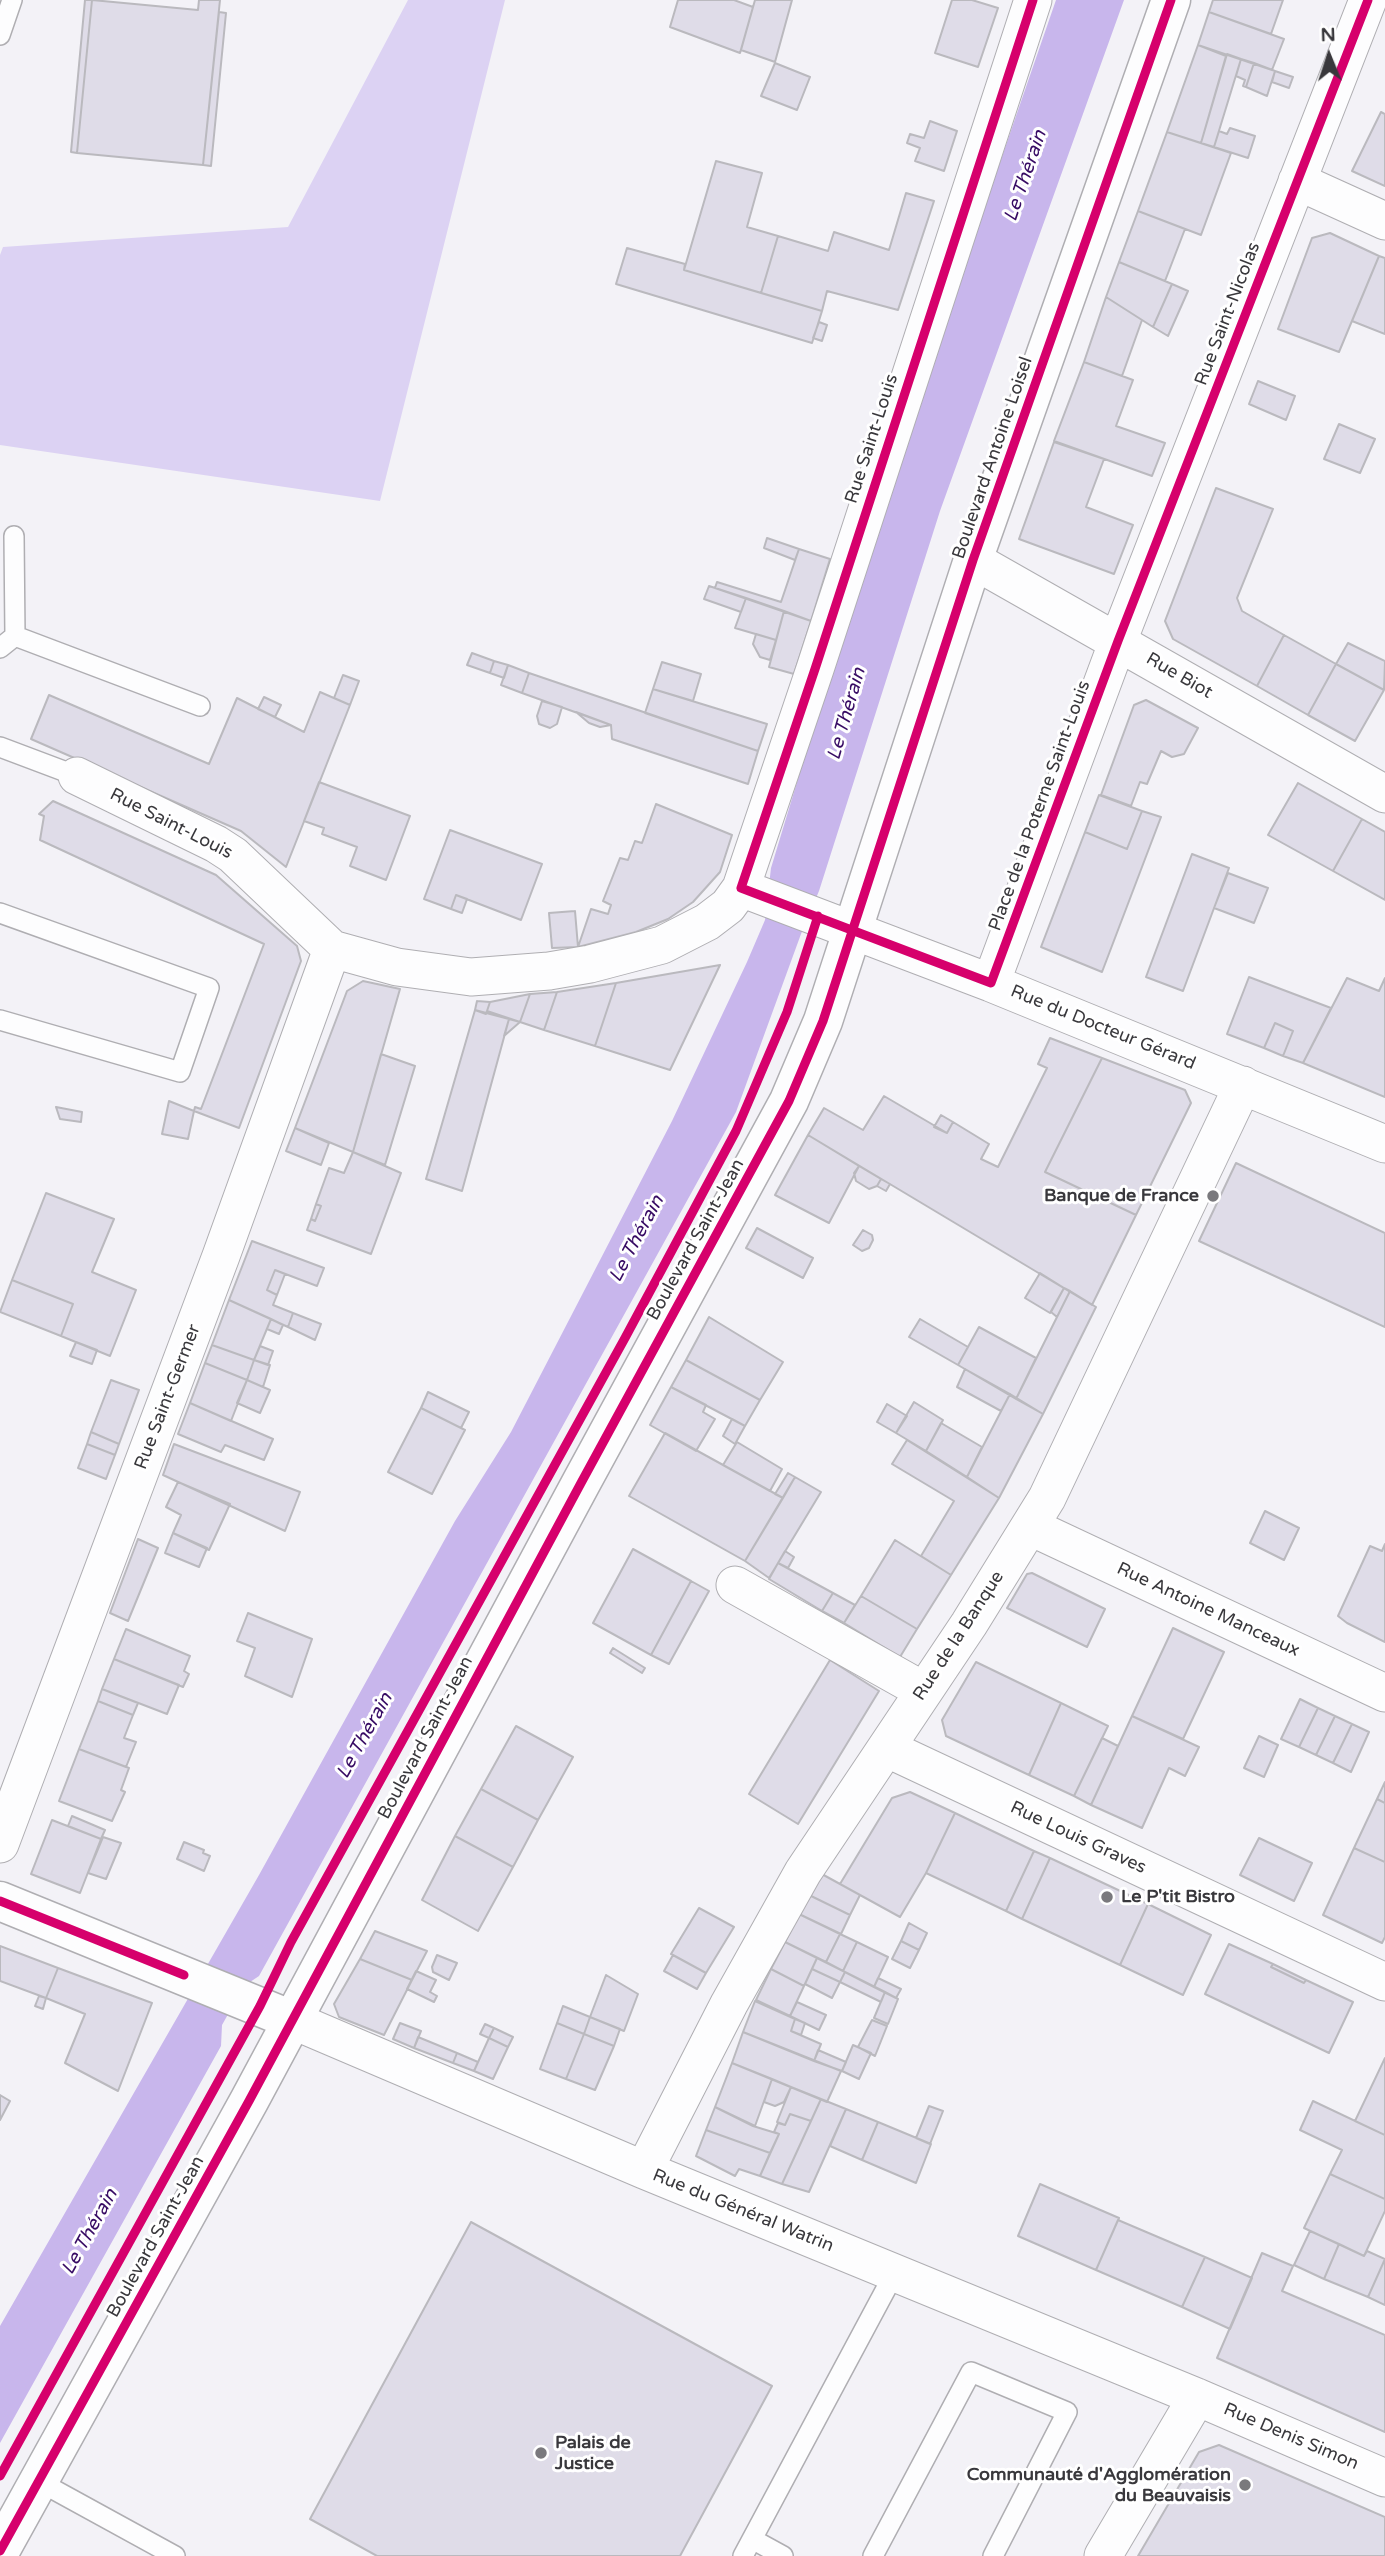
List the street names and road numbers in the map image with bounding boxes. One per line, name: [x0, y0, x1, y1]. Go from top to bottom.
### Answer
street label: Rue Saint-Nicolas: [1191, 239, 1265, 389]
street label: Boulevard Antoine Loisel: [948, 354, 1038, 562]
street label: Rue Saint-Louis: [841, 372, 903, 506]
street label: Rue Biot: [1142, 648, 1216, 704]
street label: Place de la Poterne Saint-Louis: [985, 678, 1095, 934]
street label: Rue Saint-Louis: [106, 784, 236, 864]
street label: Rue du Docteur Gérard: [1007, 981, 1199, 1075]
street label: Boulevard Saint-Jean: [643, 1155, 749, 1325]
street label: Rue Saint-Germer: [130, 1321, 206, 1473]
street label: Rue Antoine Manceaux: [1113, 1558, 1303, 1662]
street label: Rue de la Banque: [909, 1567, 1009, 1705]
street label: Boulevard Saint-Jean: [374, 1653, 478, 1823]
street label: Rue Louis Graves: [1007, 1797, 1149, 1879]
street label: Boulevard Saint-Jean: [103, 2152, 209, 2322]
street label: Rue du Général Watrin: [649, 2165, 837, 2257]
street label: Rue Denis Simon: [1220, 2399, 1362, 2475]

